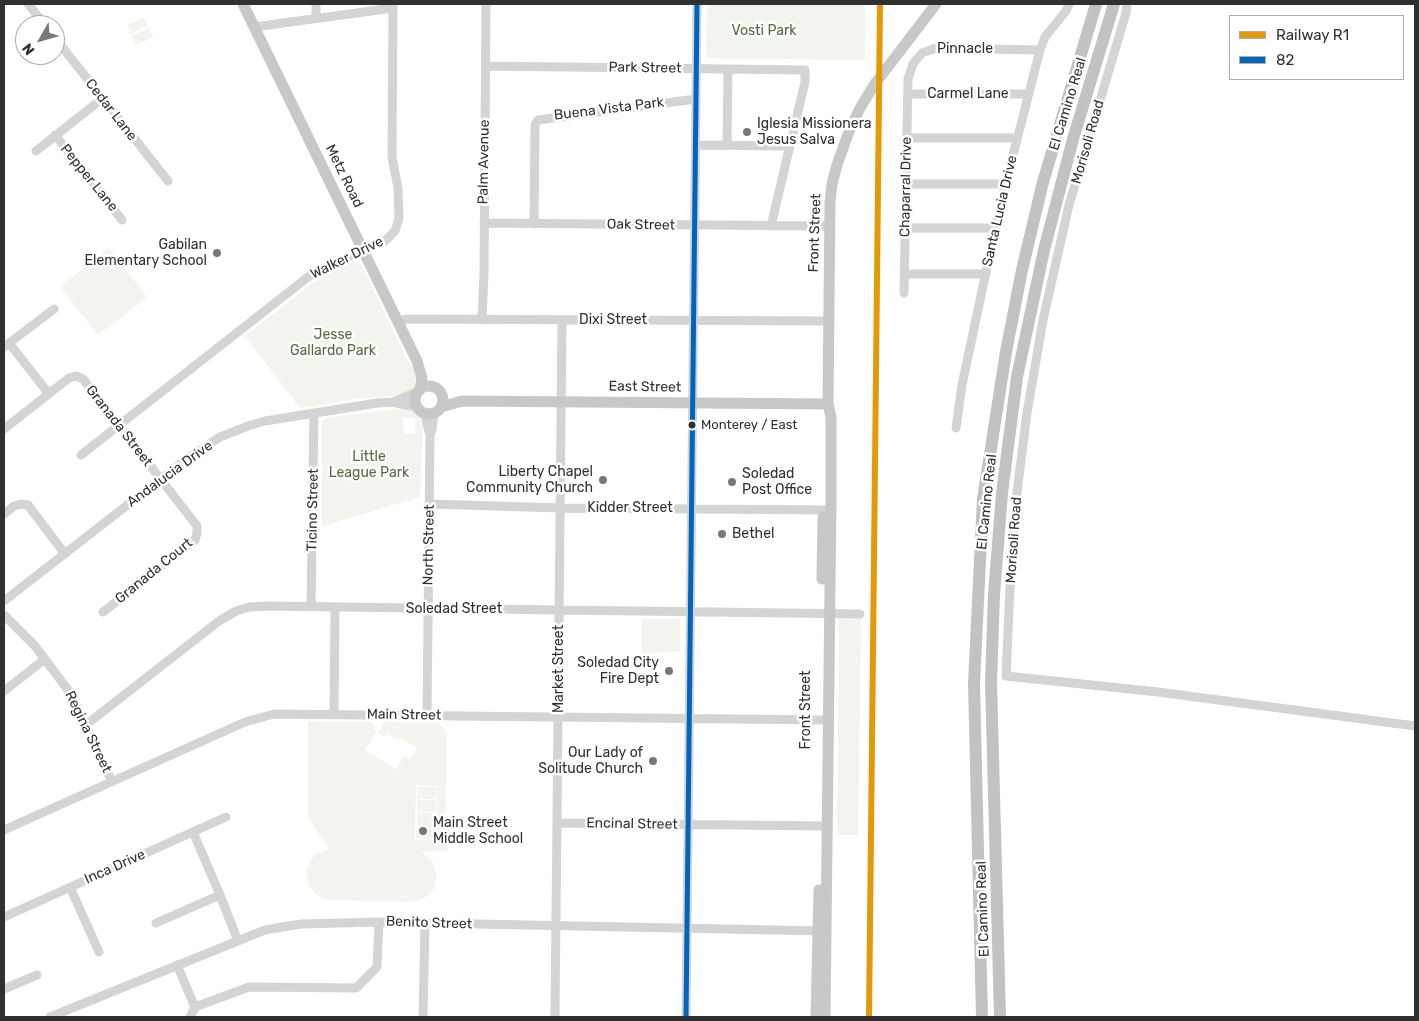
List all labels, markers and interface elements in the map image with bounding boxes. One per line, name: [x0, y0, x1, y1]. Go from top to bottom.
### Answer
north arrow: [15, 15, 65, 65]
legend: [1229, 15, 1404, 80]
park label: Vosti Park: [731, 23, 797, 39]
text: Railway R1: [1276, 26, 1349, 44]
text: N: [19, 40, 38, 58]
street label: Pinnacle: [937, 41, 993, 57]
text: 82: [1276, 51, 1294, 69]
street label: El Camino Real: [1046, 56, 1090, 152]
street label: Park Street: [608, 59, 682, 77]
street label: Cedar Lane: [82, 76, 140, 144]
street label: Carmel Lane: [927, 86, 1009, 102]
street label: Buena Vista Park: [553, 94, 665, 124]
street label: Morisoli Road: [1068, 98, 1108, 186]
place label: Iglesia Missionera Jesus Salva: [757, 116, 872, 148]
street label: Palm Avenue: [475, 119, 493, 205]
marker: Iglesia Missionera Jesus Salva: [741, 126, 753, 138]
street label: Chaparral Drive: [897, 137, 915, 237]
street label: Pepper Lane: [57, 141, 121, 215]
street label: Metz Road: [322, 142, 366, 210]
street label: Santa Lucia Drive: [979, 154, 1021, 268]
street label: Front Street: [805, 193, 825, 273]
street label: Oak Street: [607, 216, 675, 234]
street label: Walker Drive: [308, 233, 386, 283]
place label: Gabilan Elementary School: [84, 237, 207, 270]
marker: Gabilan Elementary School: [211, 247, 223, 259]
street label: Dixi Street: [579, 312, 647, 328]
park label: Jesse Gallardo Park: [290, 327, 376, 360]
street label: East Street: [608, 378, 682, 396]
street label: Granada Street: [82, 382, 156, 470]
place label: Monterey / East: [701, 417, 797, 433]
marker: Monterey / East: [687, 420, 697, 430]
street label: Andalucia Drive: [124, 437, 216, 511]
park label: Little League Park: [329, 449, 409, 482]
street label: El Camino Real: [974, 453, 1000, 551]
place label: Liberty Chapel Community Church: [466, 464, 593, 497]
place label: Soledad Post Office: [742, 466, 812, 498]
street label: Ticino Street: [304, 468, 322, 552]
marker: Liberty Chapel Community Church: [597, 474, 609, 486]
marker: Soledad Post Office: [726, 476, 738, 488]
street label: Morisoli Road: [1003, 496, 1025, 584]
street label: Kidder Street: [587, 500, 673, 516]
street label: North Street: [420, 504, 438, 586]
place label: Bethel: [732, 526, 774, 542]
marker: Bethel: [716, 528, 728, 540]
street label: Granada Court: [112, 535, 196, 607]
street label: Soledad Street: [406, 601, 502, 617]
street label: Market Street: [551, 625, 567, 713]
place label: Soledad City Fire Dept: [577, 655, 659, 688]
marker: Soledad City Fire Dept: [663, 665, 675, 677]
street label: Front Street: [798, 671, 814, 749]
street label: Regina Street: [61, 688, 115, 776]
street label: Main Street: [367, 706, 441, 724]
place label: Our Lady of Solitude Church: [538, 745, 643, 778]
marker: Our Lady of Solitude Church: [647, 755, 659, 767]
place label: Main Street Middle School: [433, 815, 523, 848]
street label: Encinal Street: [586, 815, 678, 833]
marker: Main Street Middle School: [417, 825, 429, 837]
street label: Inca Drive: [82, 846, 148, 888]
street label: El Camino Real: [973, 861, 993, 957]
street label: Benito Street: [385, 913, 473, 933]

